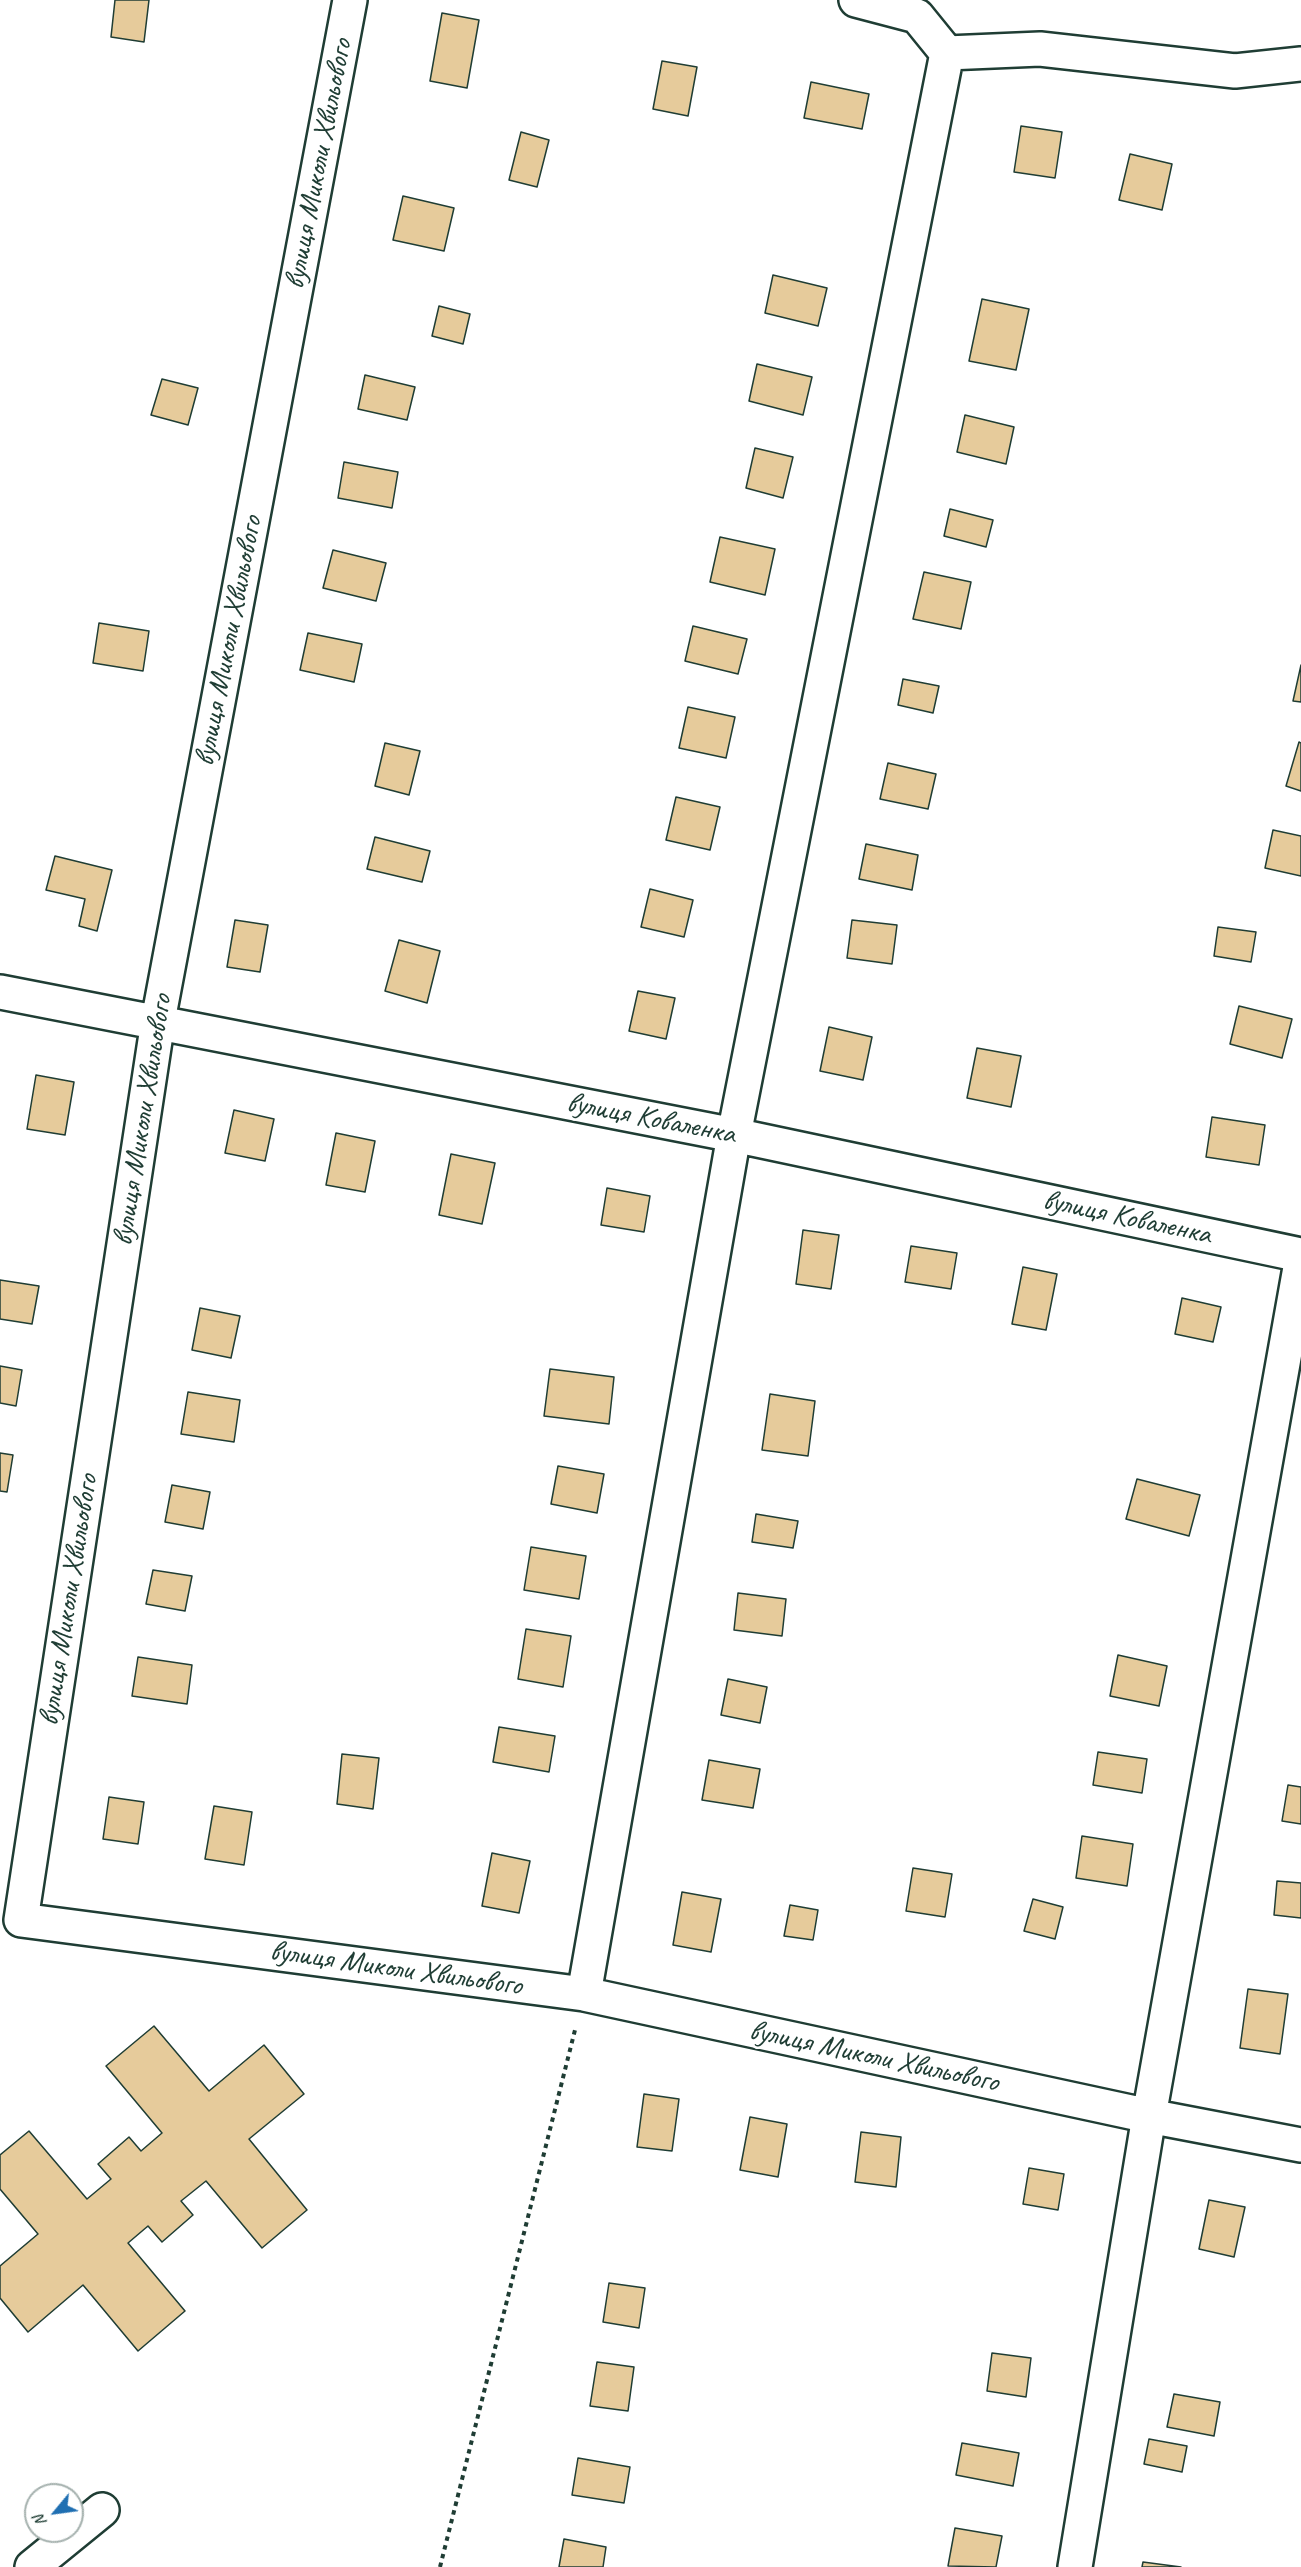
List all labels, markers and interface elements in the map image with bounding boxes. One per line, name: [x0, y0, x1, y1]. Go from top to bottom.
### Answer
street label: вулиця Миколи Хвильового: [277, 36, 361, 292]
street label: вулиця Миколи Хвильового: [187, 513, 271, 769]
street label: вулиця Миколи Хвильового: [105, 992, 181, 1248]
street label: вулиця Коваленка: [564, 1085, 738, 1153]
street label: вулиця Коваленка: [1040, 1183, 1214, 1253]
street label: вулиця Миколи Хвильового: [31, 1472, 107, 1728]
street label: вулиця Миколи Хвильового: [268, 1933, 524, 2005]
street label: вулиця Миколи Хвильового: [746, 2013, 1002, 2101]
north arrow: [24, 2483, 84, 2543]
text: N: [29, 2512, 51, 2530]

